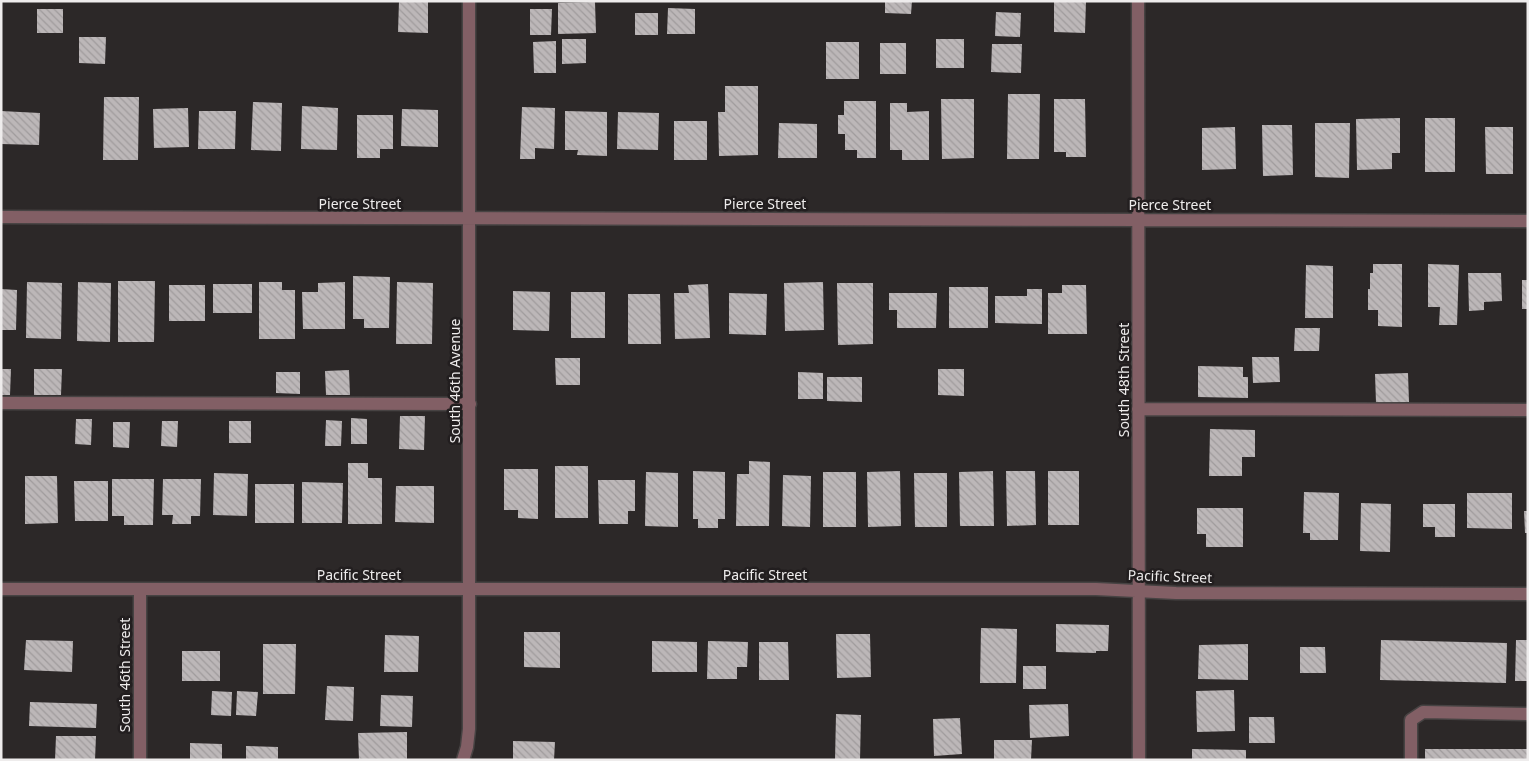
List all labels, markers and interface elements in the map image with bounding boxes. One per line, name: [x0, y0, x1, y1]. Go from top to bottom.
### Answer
street label: Pierce Street: [319, 194, 401, 213]
street label: Pierce Street: [724, 194, 806, 213]
street label: Pierce Street: [1129, 195, 1211, 214]
street label: South 46th Avenue: [445, 319, 464, 443]
street label: South 48th Street: [1114, 323, 1133, 437]
street label: Pacific Street: [317, 565, 401, 584]
street label: Pacific Street: [723, 565, 807, 584]
street label: Pacific Street: [1127, 565, 1213, 587]
street label: South 46th Street: [115, 618, 134, 732]

